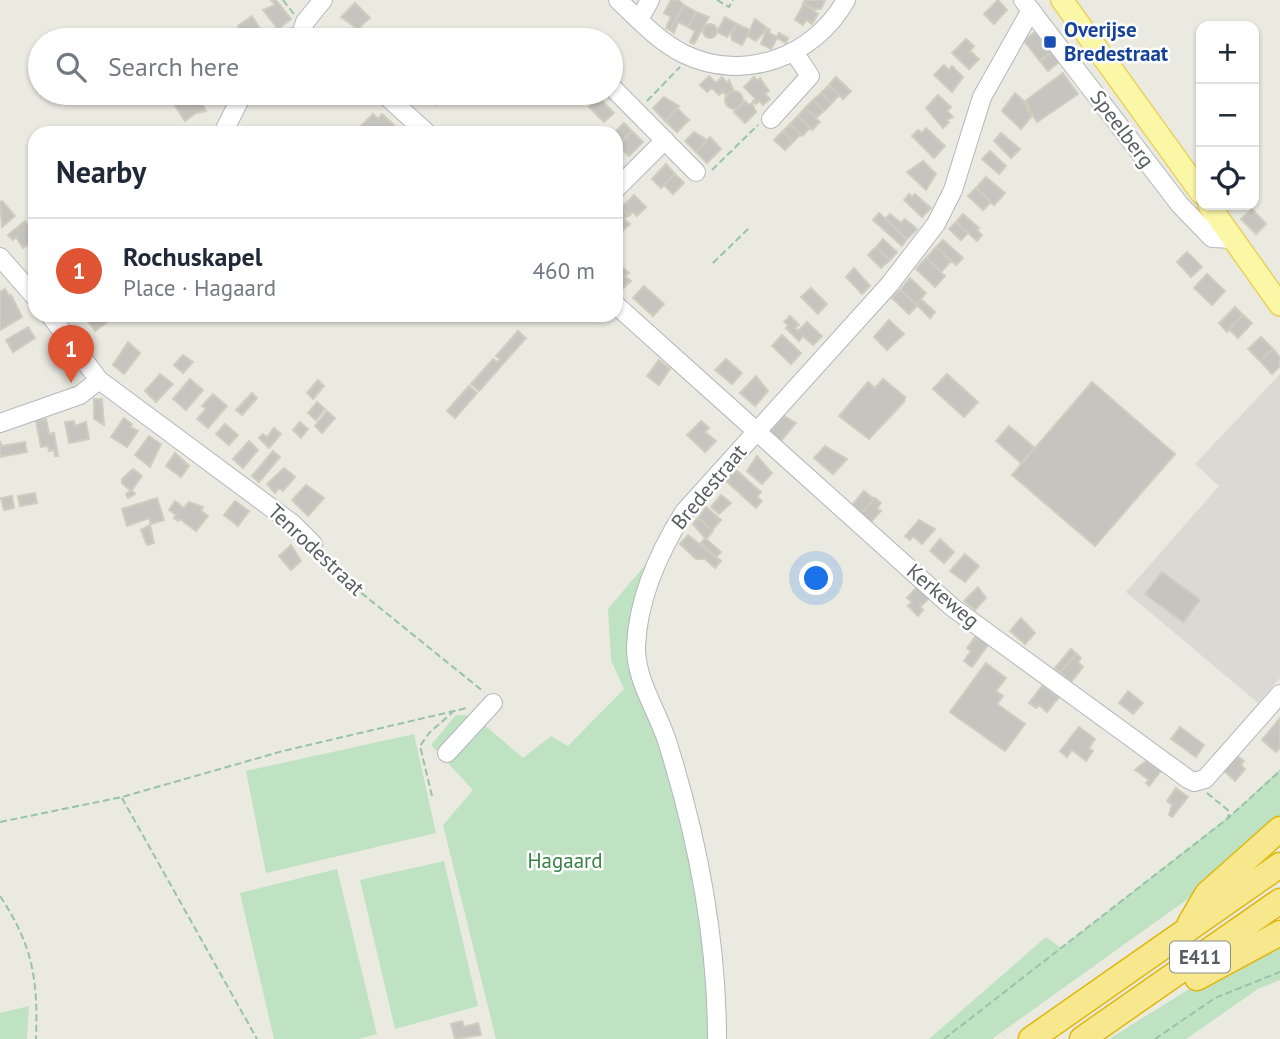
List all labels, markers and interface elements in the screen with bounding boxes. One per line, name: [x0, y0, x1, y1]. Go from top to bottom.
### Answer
place label: Overijse Bredestraat: [1064, 16, 1169, 67]
map controls: [1196, 21, 1259, 210]
button: +: [1196, 21, 1259, 84]
search box: [28, 28, 623, 105]
marker: Overijse Bredestraat: [1042, 34, 1058, 50]
icon: search: [52, 48, 90, 86]
text: Search here: [108, 50, 239, 83]
button: −: [1196, 84, 1259, 147]
street label: Speelberg: [1084, 85, 1160, 173]
button: locate: [1196, 147, 1259, 210]
text: Nearby: [56, 152, 146, 191]
text: Rochuskapel: [123, 240, 262, 273]
text: 1: [72, 256, 86, 285]
text: 460 m: [533, 256, 595, 285]
text: Place · Hagaard: [123, 273, 276, 302]
pin: 1: [48, 325, 94, 383]
street label: Bredestraat: [665, 439, 752, 535]
street label: Tenrodestraat: [262, 498, 370, 601]
street label: Kerkeweg: [901, 557, 985, 634]
your location: [799, 561, 833, 595]
park label: Hagaard: [527, 847, 603, 874]
road number: E411: [1170, 942, 1230, 973]

